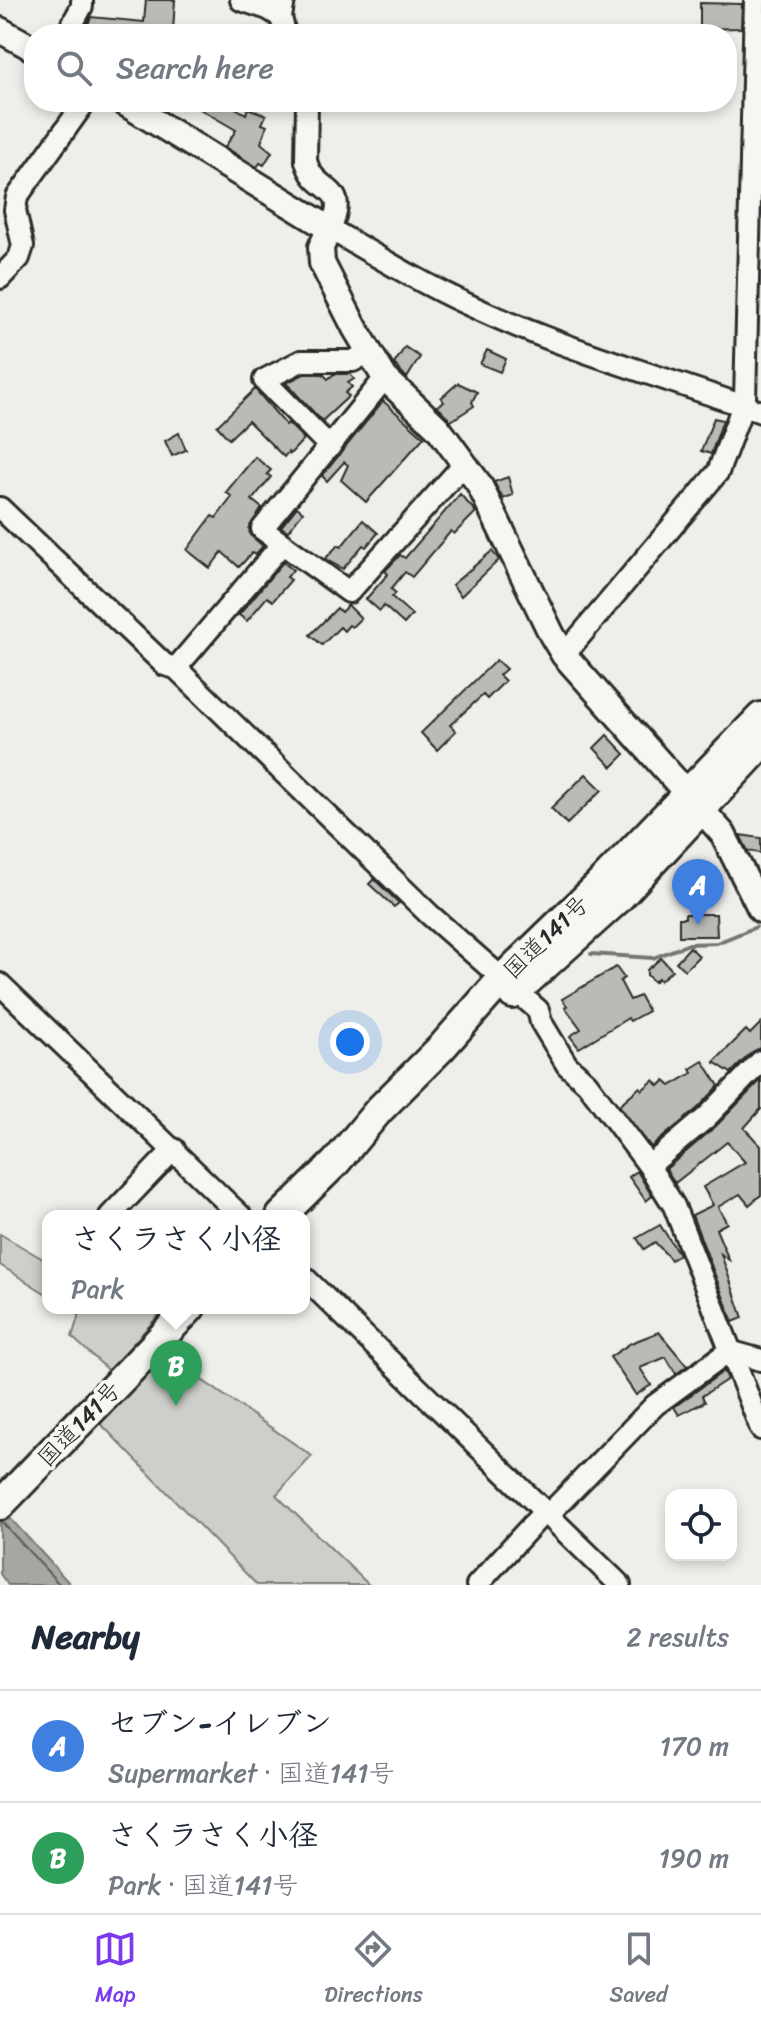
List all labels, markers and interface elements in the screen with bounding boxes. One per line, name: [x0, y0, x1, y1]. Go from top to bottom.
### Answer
search box: [24, 24, 737, 112]
text: Search here: [116, 41, 274, 95]
icon: search: [52, 46, 96, 90]
pin: A: [672, 859, 724, 925]
street label: 国道141号: [493, 885, 599, 989]
your location: [330, 1022, 370, 1062]
popup: [42, 1210, 310, 1314]
text: さくラさく小径: [71, 1212, 281, 1266]
text: Park: [71, 1266, 124, 1312]
pin: B: [150, 1340, 202, 1406]
street label: 国道141号: [27, 1371, 131, 1477]
map controls: [665, 1489, 737, 1561]
button: locate: [665, 1489, 737, 1561]
text: Nearby: [32, 1607, 140, 1667]
text: 2 results: [627, 1614, 729, 1660]
text: セブン-イレブン: [108, 1696, 332, 1750]
text: A: [49, 1723, 67, 1769]
text: 170 m: [660, 1723, 729, 1769]
text: Supermarket · 国道141号: [108, 1750, 394, 1796]
text: さくラさく小径: [108, 1808, 318, 1862]
text: B: [50, 1835, 66, 1881]
text: 190 m: [659, 1835, 729, 1881]
text: Park · 国道141号: [108, 1862, 298, 1908]
tab: Map: [93, 1927, 137, 2014]
tab: Directions: [324, 1927, 423, 2014]
tab: Saved: [610, 1927, 668, 2014]

